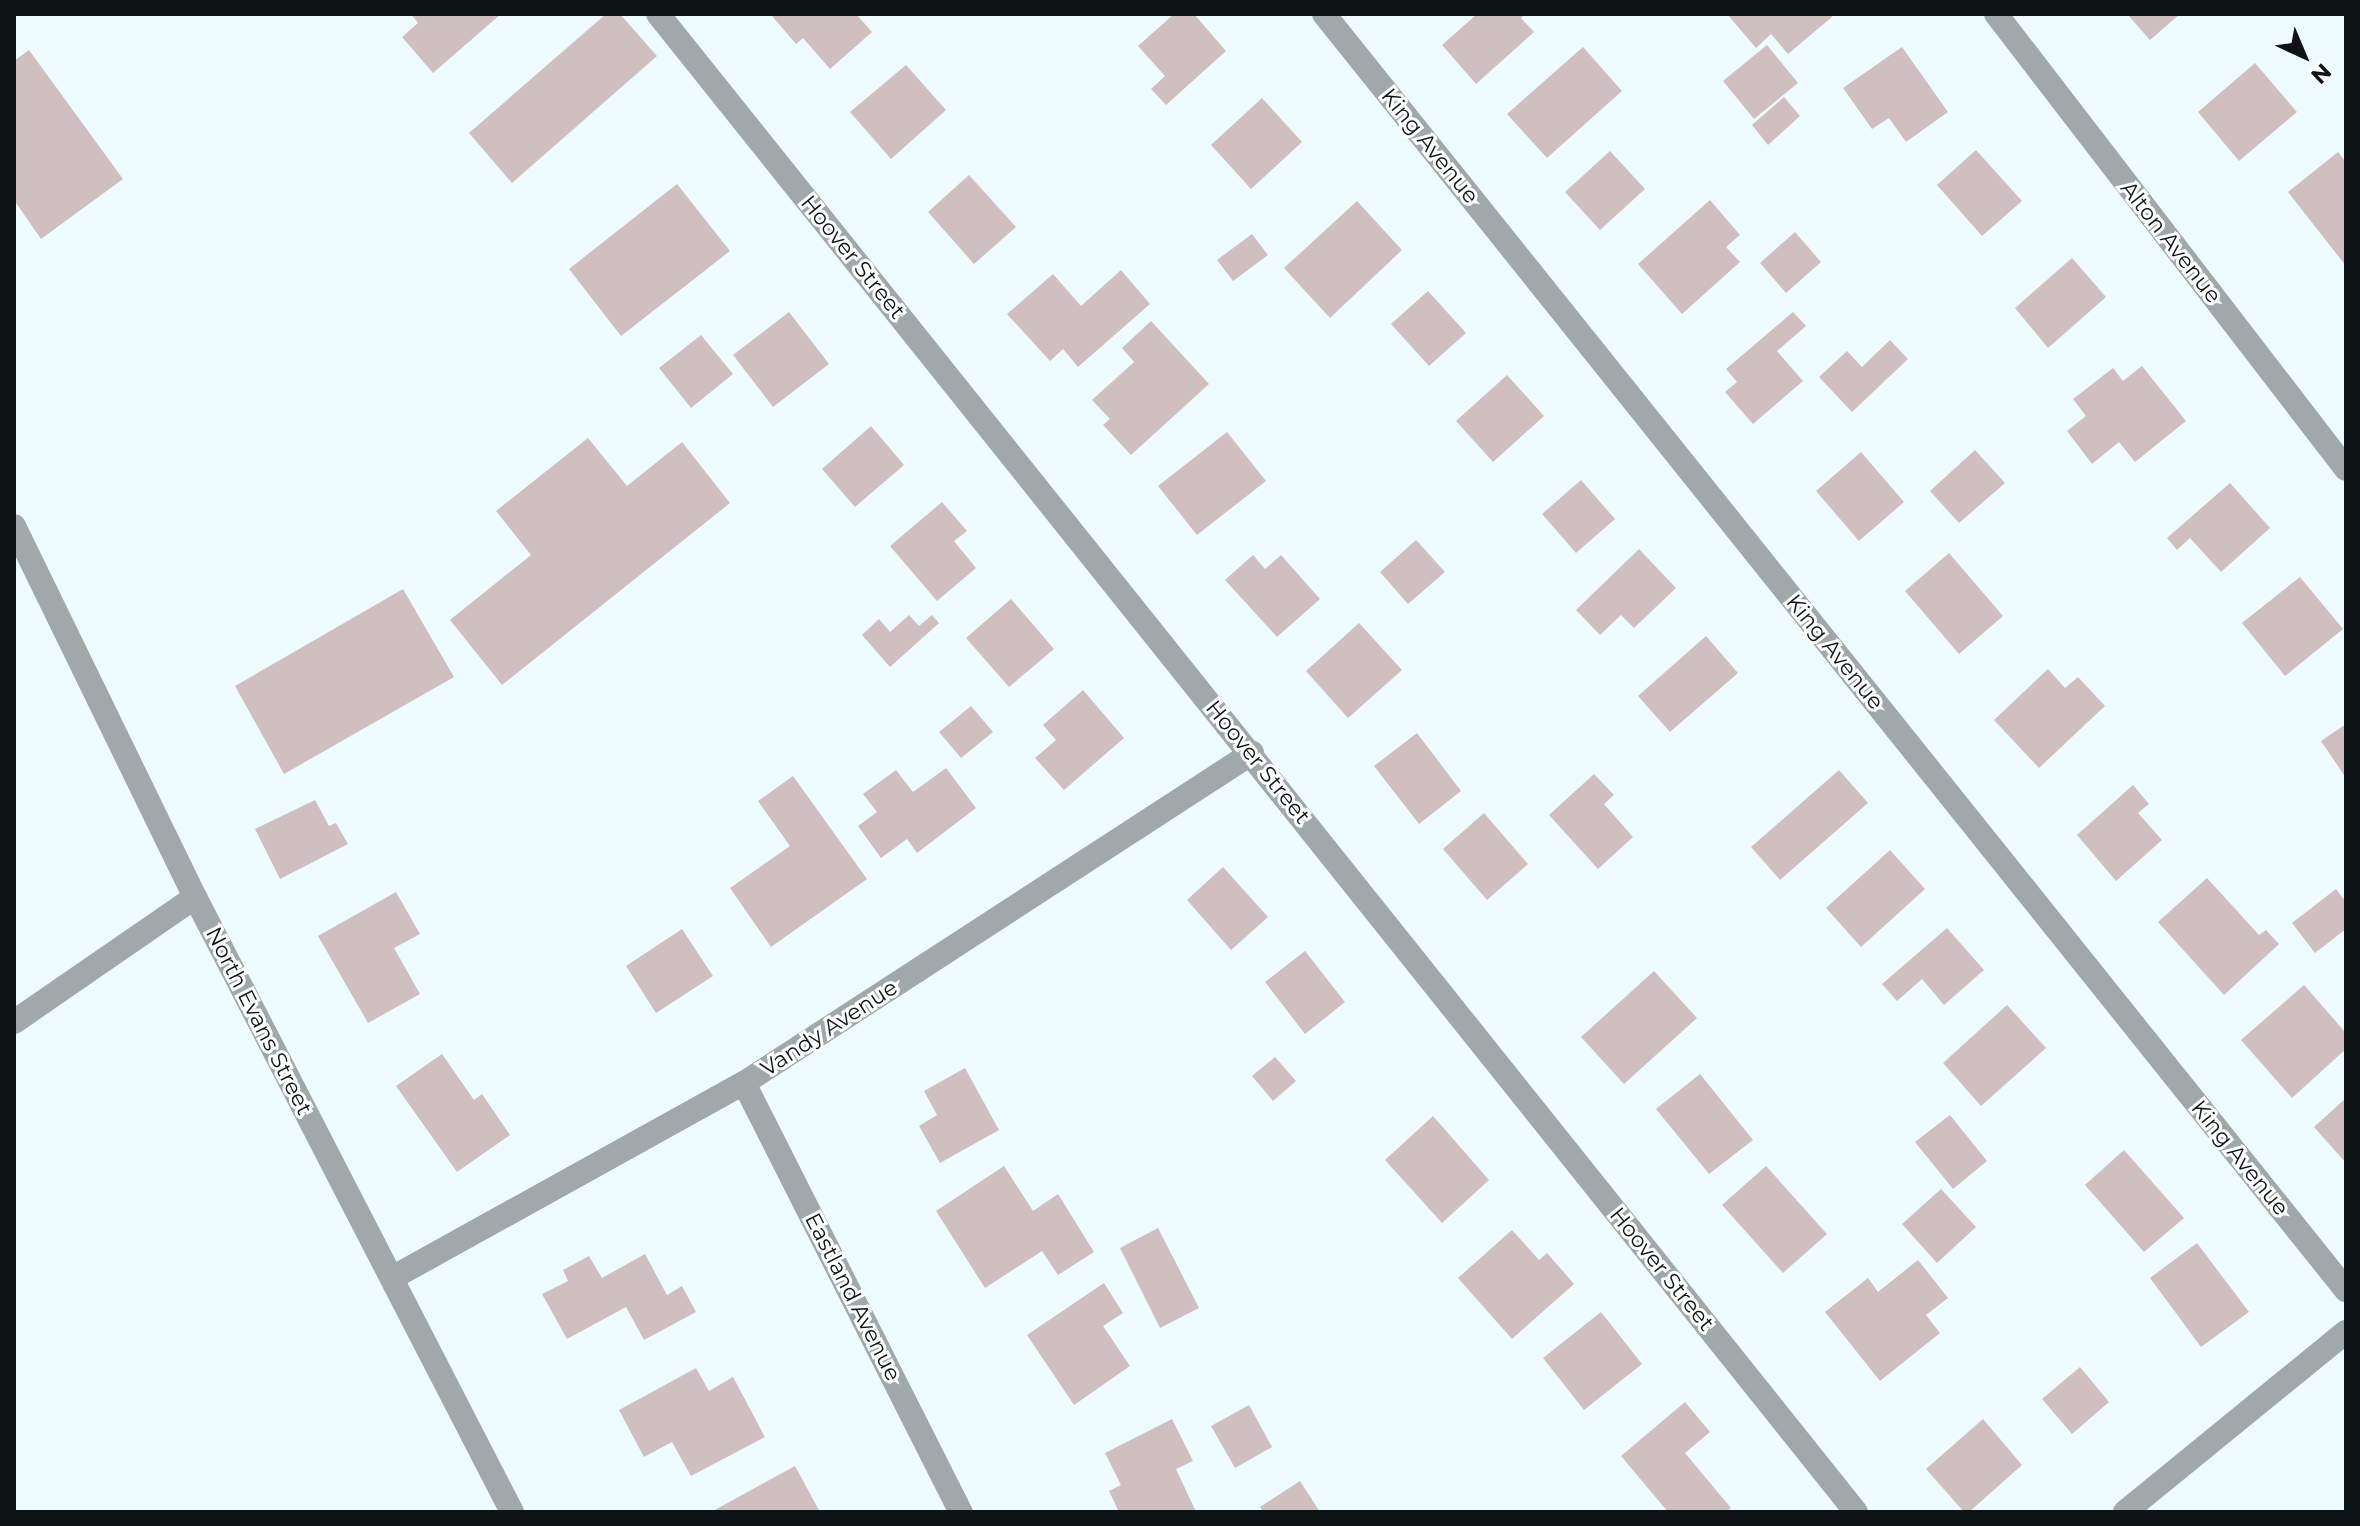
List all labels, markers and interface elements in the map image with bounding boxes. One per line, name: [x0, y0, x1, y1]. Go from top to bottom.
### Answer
north arrow: [2264, 16, 2344, 96]
text: N: [2305, 58, 2337, 90]
street label: King Avenue: [1376, 83, 1484, 209]
street label: Alton Avenue: [2115, 176, 2227, 308]
street label: Hoover Street: [795, 190, 911, 324]
street label: King Avenue: [1781, 589, 1889, 715]
street label: Hoover Street: [1200, 695, 1316, 829]
street label: North Evans Street: [200, 923, 318, 1119]
street label: Vandy Avenue: [756, 974, 902, 1082]
street label: King Avenue: [2186, 1095, 2294, 1221]
street label: Hoover Street: [1604, 1202, 1720, 1336]
street label: Eastland Avenue: [799, 1209, 907, 1385]

